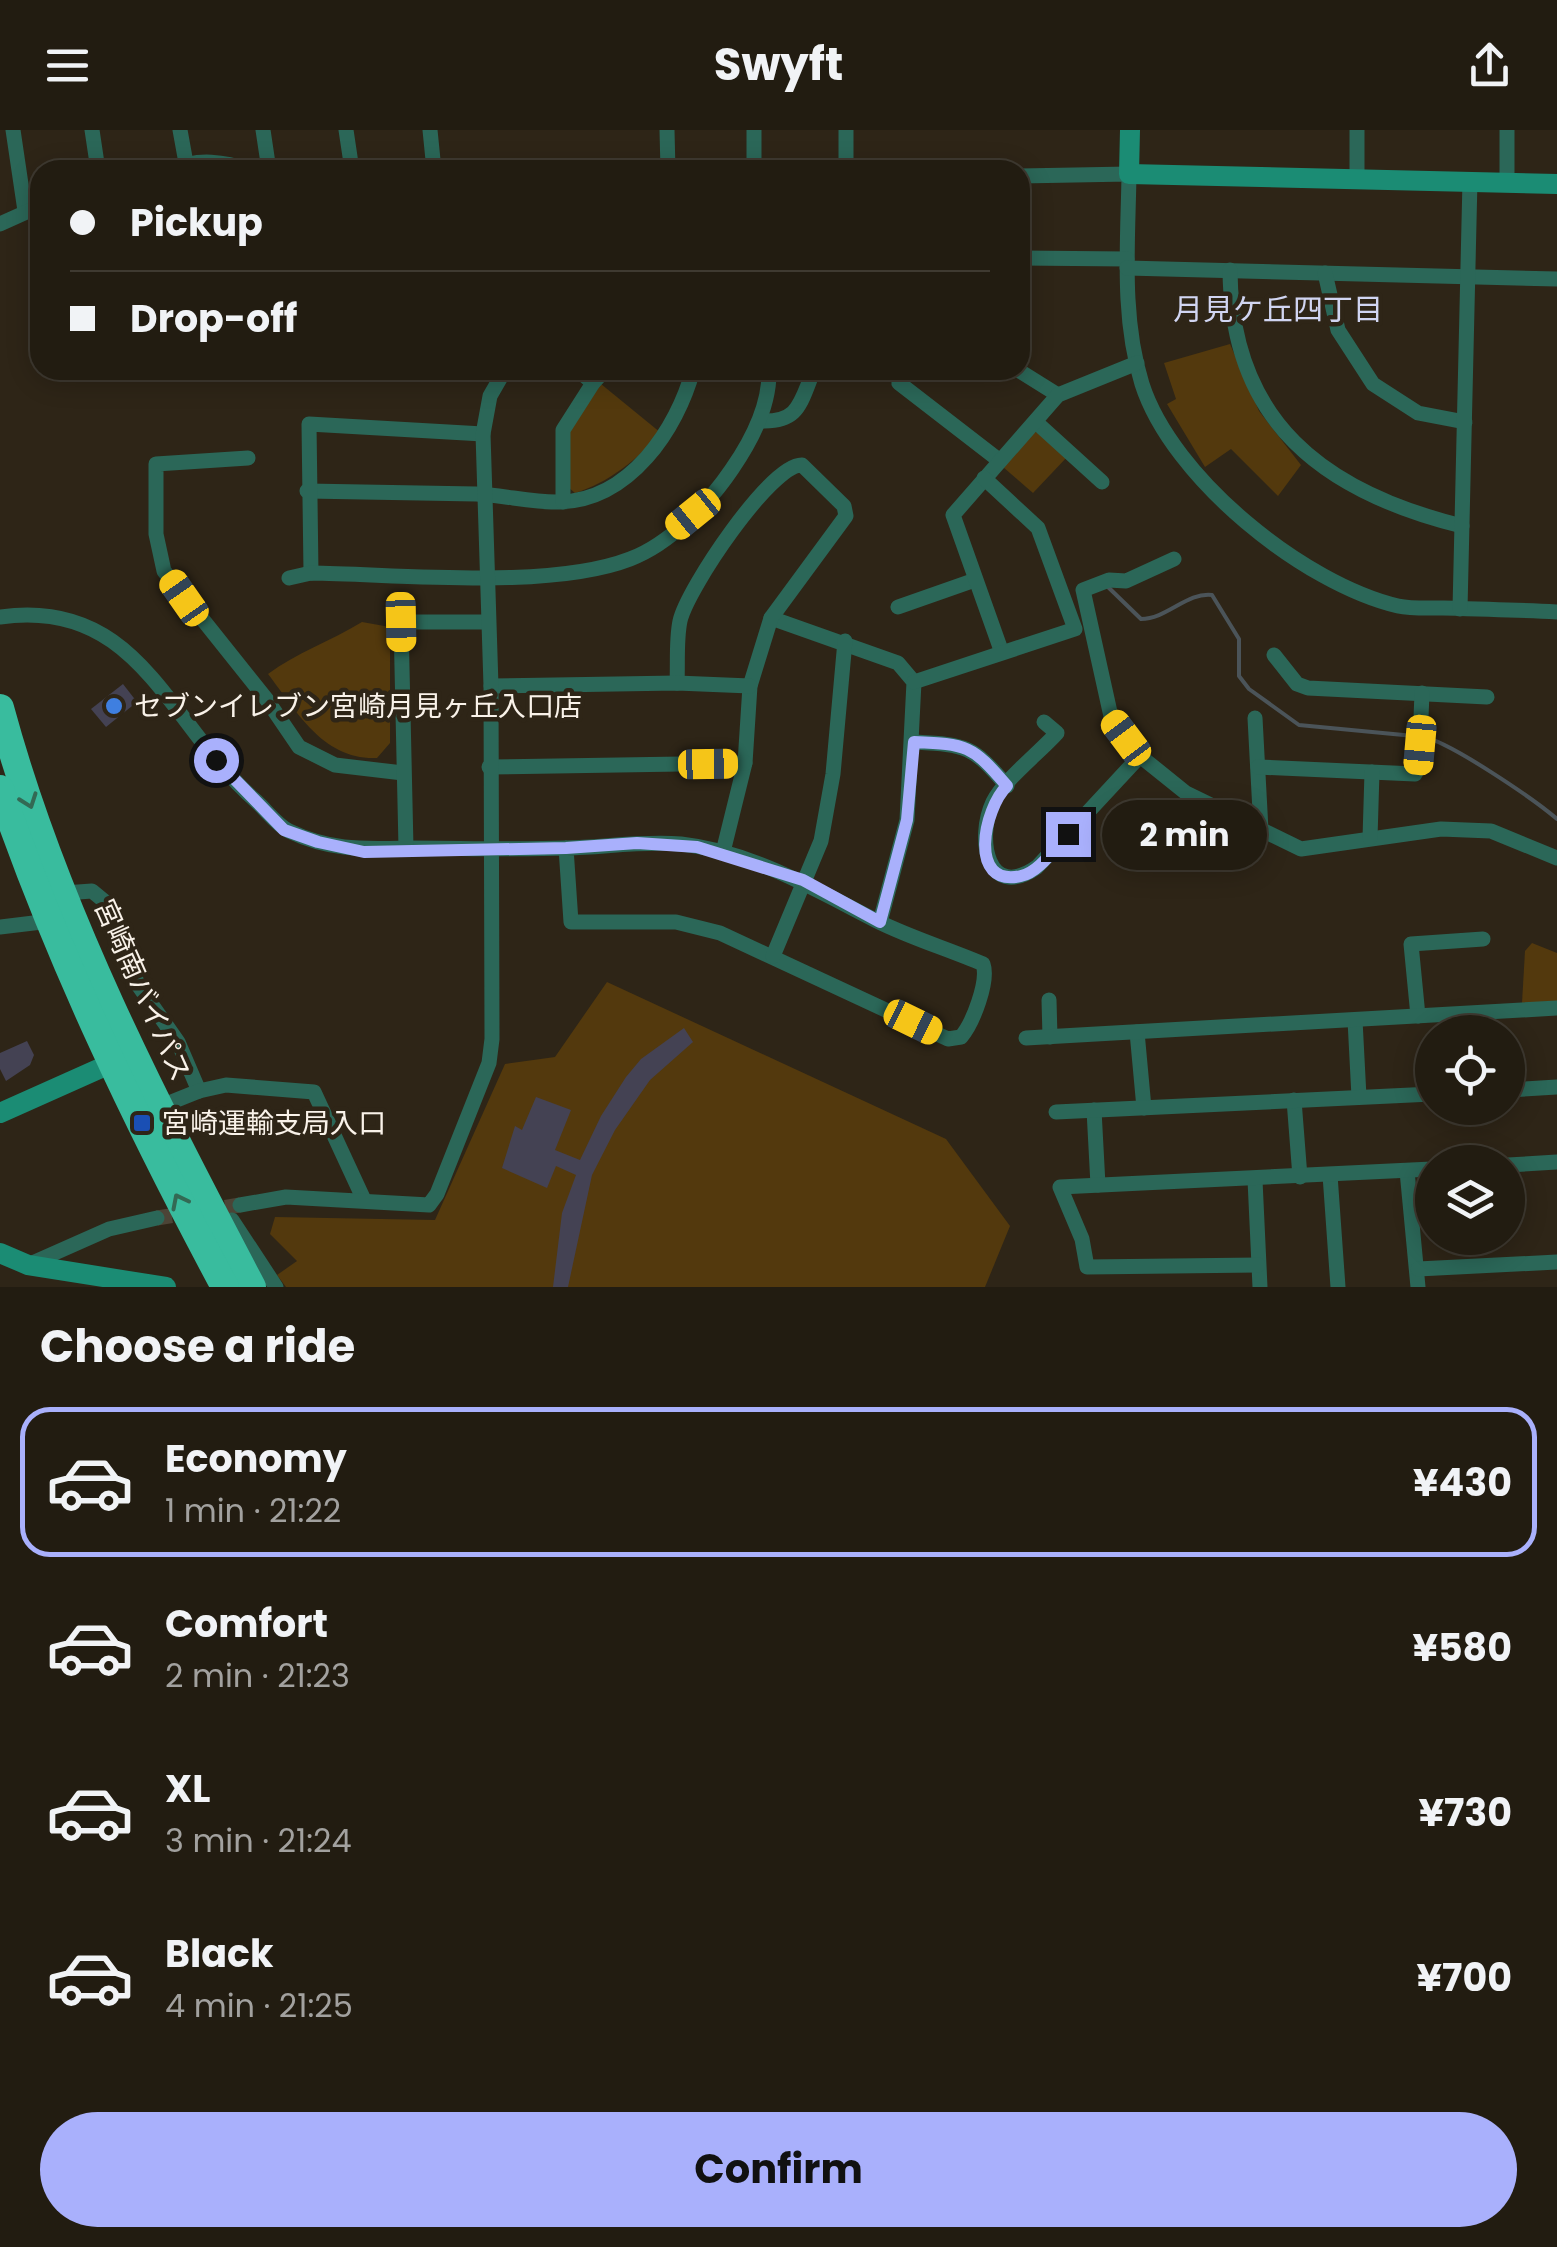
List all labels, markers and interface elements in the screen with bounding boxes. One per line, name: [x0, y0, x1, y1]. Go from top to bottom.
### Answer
text: Swyft: [714, 33, 843, 96]
icon: menu: [40, 38, 95, 93]
icon: share: [1462, 38, 1517, 93]
text: Pickup: [130, 196, 263, 249]
district label: 月見ケ丘四丁目: [1173, 288, 1383, 331]
text: Drop-off: [130, 292, 298, 345]
car: [660, 483, 726, 545]
car: [155, 565, 213, 631]
car: [385, 592, 417, 652]
place label: セブンイレブン宮崎月見ヶ丘入口店: [134, 687, 582, 726]
marker: セブンイレブン宮崎月見ヶ丘入口店: [103, 695, 125, 717]
car: [1096, 705, 1156, 771]
car: [1402, 714, 1438, 776]
route start: [194, 738, 239, 783]
car: [678, 748, 738, 780]
one-way arrow: [17, 792, 38, 809]
callout: 2 min: [1103, 799, 1268, 869]
route end: [1046, 812, 1091, 857]
text: 2 min: [1140, 812, 1229, 857]
street label: 宮崎南バイパス: [85, 893, 200, 1087]
car: [879, 995, 947, 1049]
map controls: [1415, 1015, 1525, 1255]
button: locate: [1415, 1015, 1525, 1125]
place label: 宮崎運輸支局入口: [162, 1104, 386, 1143]
marker: 宮崎運輸支局入口: [131, 1112, 153, 1134]
button: layers: [1415, 1145, 1525, 1255]
one-way arrow: [171, 1193, 191, 1211]
text: Choose a ride: [40, 1315, 355, 1378]
text: Economy: [165, 1432, 347, 1485]
icon: car: [45, 1437, 135, 1527]
text: ¥430: [1413, 1456, 1512, 1509]
text: 1 min · 21:22: [165, 1488, 341, 1533]
text: Comfort: [165, 1597, 328, 1650]
icon: car: [45, 1602, 135, 1692]
text: ¥580: [1412, 1621, 1512, 1674]
text: 2 min · 21:23: [165, 1653, 350, 1698]
text: XL: [165, 1762, 210, 1815]
icon: car: [45, 1767, 135, 1857]
text: ¥730: [1418, 1786, 1512, 1839]
text: 3 min · 21:24: [165, 1818, 352, 1863]
text: Black: [165, 1927, 274, 1980]
icon: car: [45, 1932, 135, 2022]
text: ¥700: [1417, 1951, 1512, 2004]
text: 4 min · 21:25: [165, 1983, 353, 2028]
button: Confirm: [40, 2112, 1517, 2227]

